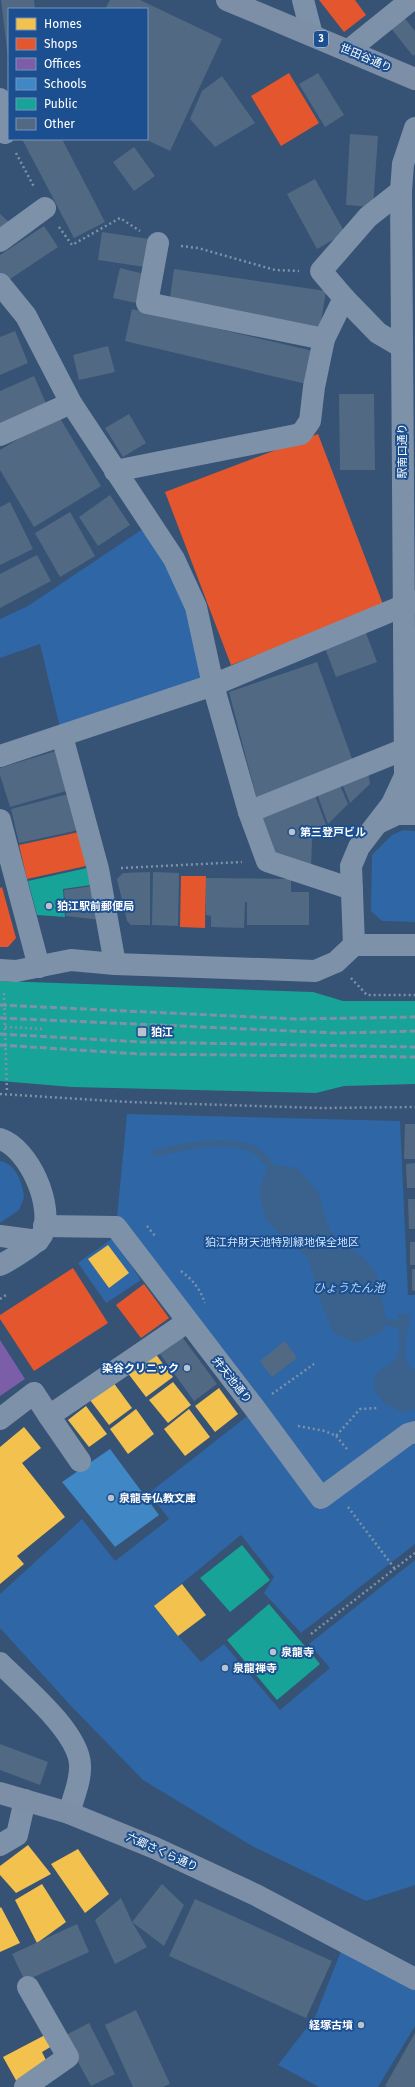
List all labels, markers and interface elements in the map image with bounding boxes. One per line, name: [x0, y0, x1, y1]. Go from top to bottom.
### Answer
legend: [8, 8, 148, 140]
text: Homes: [44, 17, 82, 31]
road number: 3: [314, 31, 328, 47]
text: Shops: [44, 37, 78, 51]
street label: 世田谷通り: [338, 41, 394, 75]
text: Offices: [44, 57, 81, 71]
text: Schools: [44, 77, 87, 91]
text: Public: [44, 97, 78, 111]
text: Other: [44, 117, 75, 131]
street label: 駅南口通り: [396, 424, 409, 479]
place label: 第三登戸ビル: [300, 826, 366, 839]
marker: 第三登戸ビル: [287, 827, 297, 837]
place label: 狛江駅前郵便局: [57, 900, 134, 913]
marker: 狛江駅前郵便局: [44, 901, 54, 911]
marker: 狛江: [136, 1026, 148, 1038]
place label: 狛江: [151, 1026, 173, 1039]
park label: 狛江弁財天池特別緑地保全地区: [205, 1236, 359, 1249]
water label: ひょうたん池: [313, 1281, 386, 1295]
street label: 弁天池通り: [210, 1354, 254, 1406]
place label: 染谷クリニック: [102, 1362, 179, 1375]
marker: 染谷クリニック: [182, 1363, 192, 1373]
place label: 泉龍寺仏教文庫: [119, 1492, 196, 1505]
marker: 泉龍寺仏教文庫: [106, 1493, 116, 1503]
place label: 泉龍寺: [281, 1646, 314, 1659]
marker: 泉龍寺: [268, 1647, 278, 1657]
place label: 泉龍禅寺: [233, 1662, 277, 1675]
marker: 泉龍禅寺: [220, 1663, 230, 1673]
street label: 六郷さくら通り: [124, 1830, 200, 1874]
place label: 経塚古墳: [309, 2019, 353, 2032]
marker: 経塚古墳: [356, 2020, 366, 2030]

